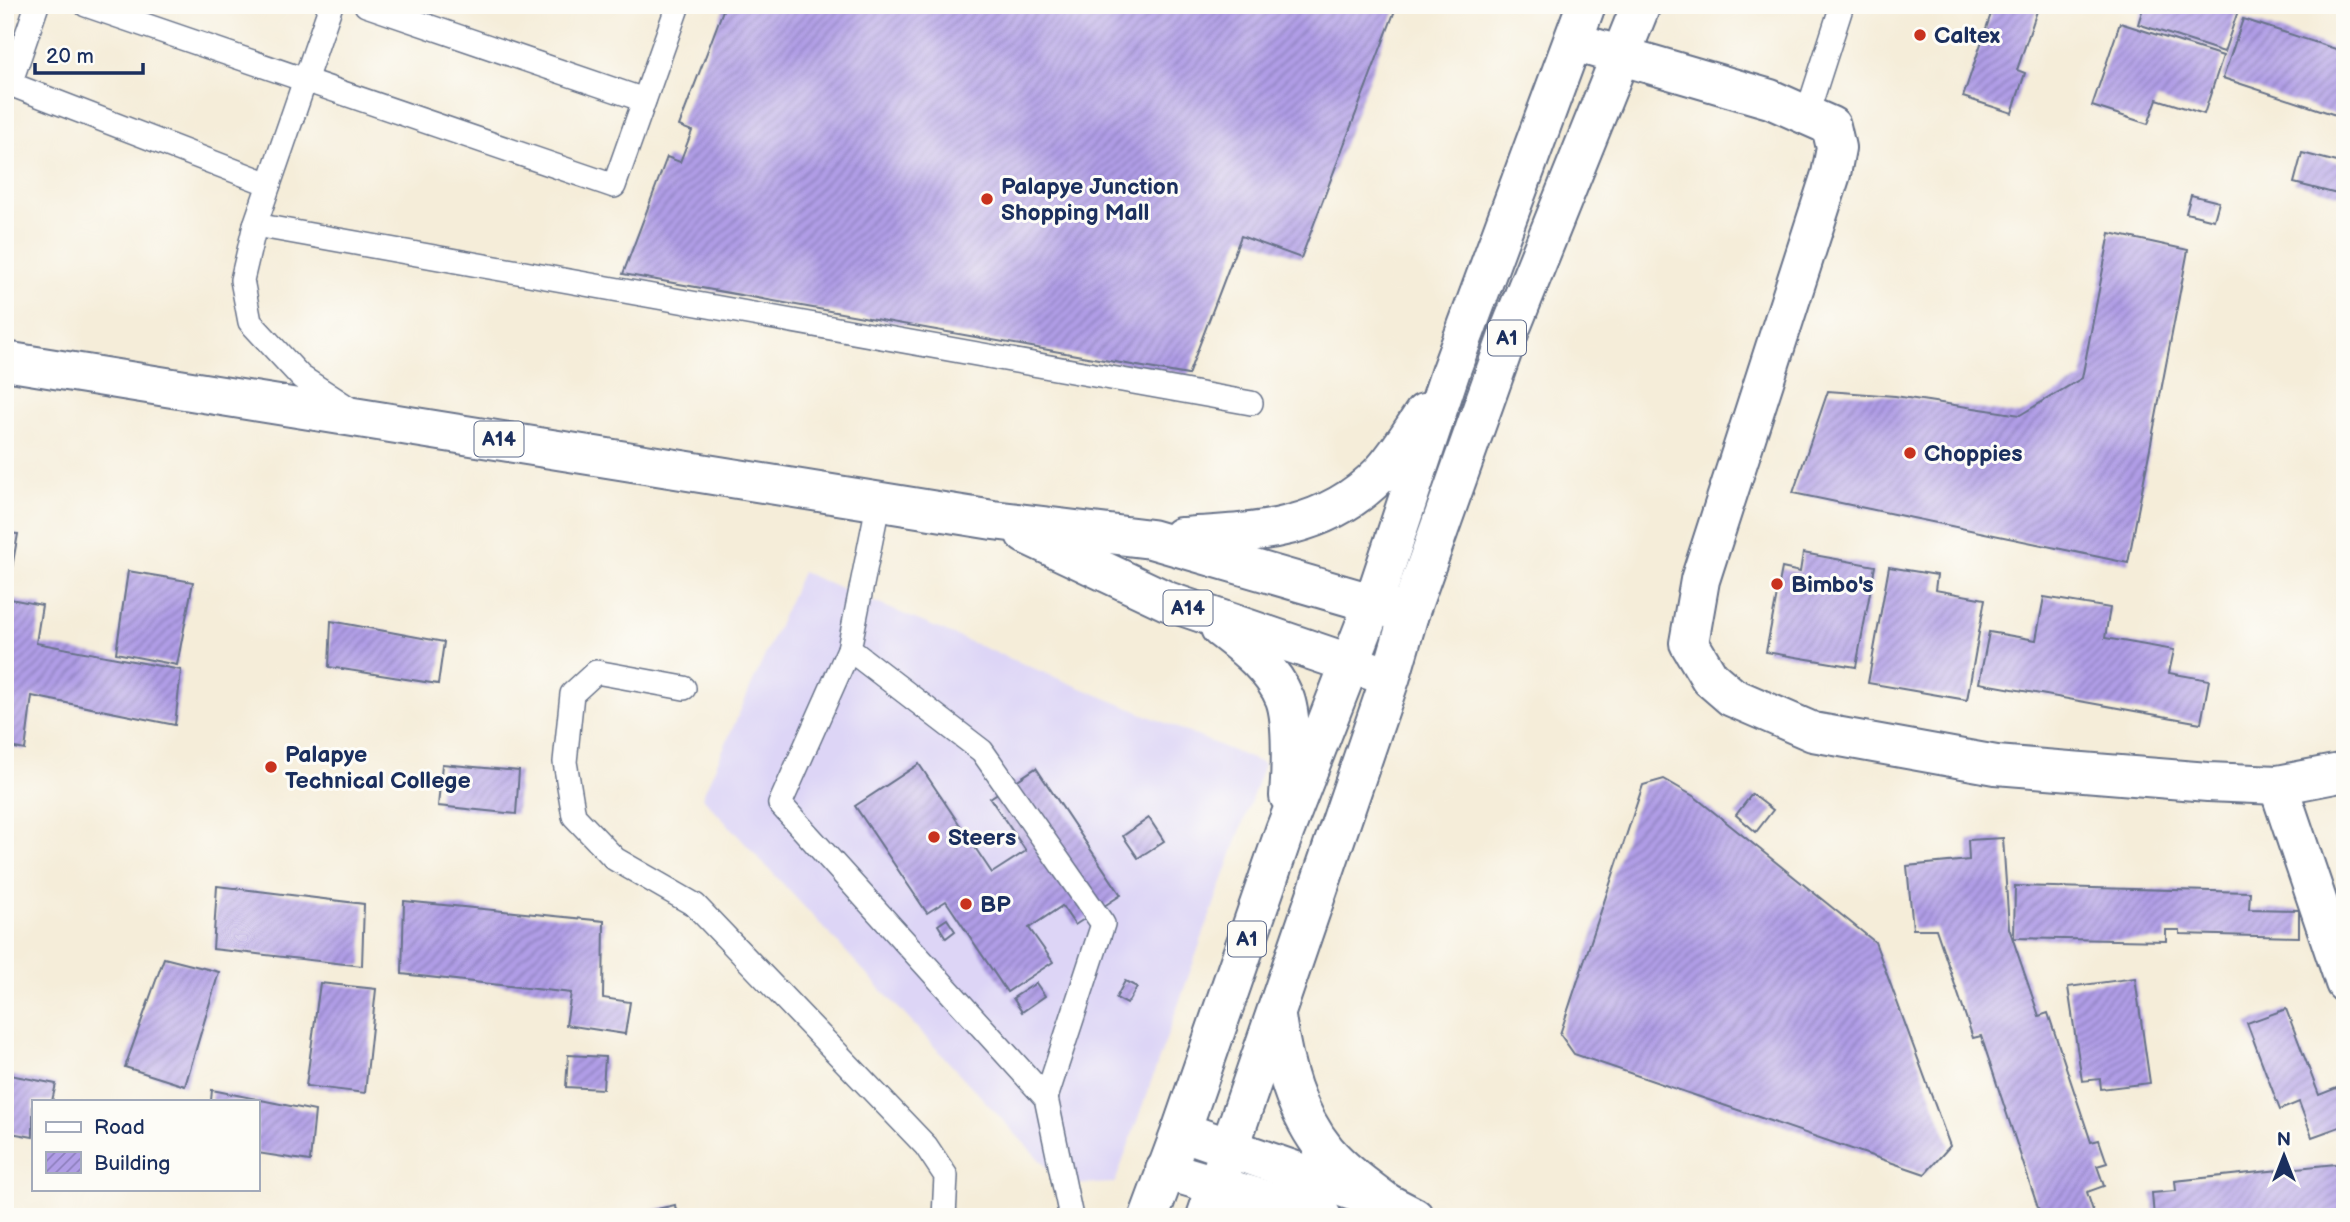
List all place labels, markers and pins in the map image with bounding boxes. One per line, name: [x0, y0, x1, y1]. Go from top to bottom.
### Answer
place label: Caltex: [1934, 22, 2001, 50]
marker: Caltex: [1912, 27, 1928, 43]
place label: Palapye Junction Shopping Mall: [1001, 173, 1179, 227]
marker: Palapye Junction Shopping Mall: [979, 191, 995, 207]
place label: Choppies: [1924, 440, 2023, 468]
marker: Choppies: [1902, 445, 1918, 461]
place label: Bimbo's: [1791, 571, 1873, 599]
marker: Bimbo's: [1769, 576, 1785, 592]
place label: Palapye Technical College: [285, 741, 471, 795]
marker: Palapye Technical College: [263, 759, 279, 775]
place label: Steers: [948, 824, 1016, 852]
marker: Steers: [926, 829, 942, 845]
place label: BP: [980, 891, 1011, 919]
marker: BP: [958, 896, 974, 912]

